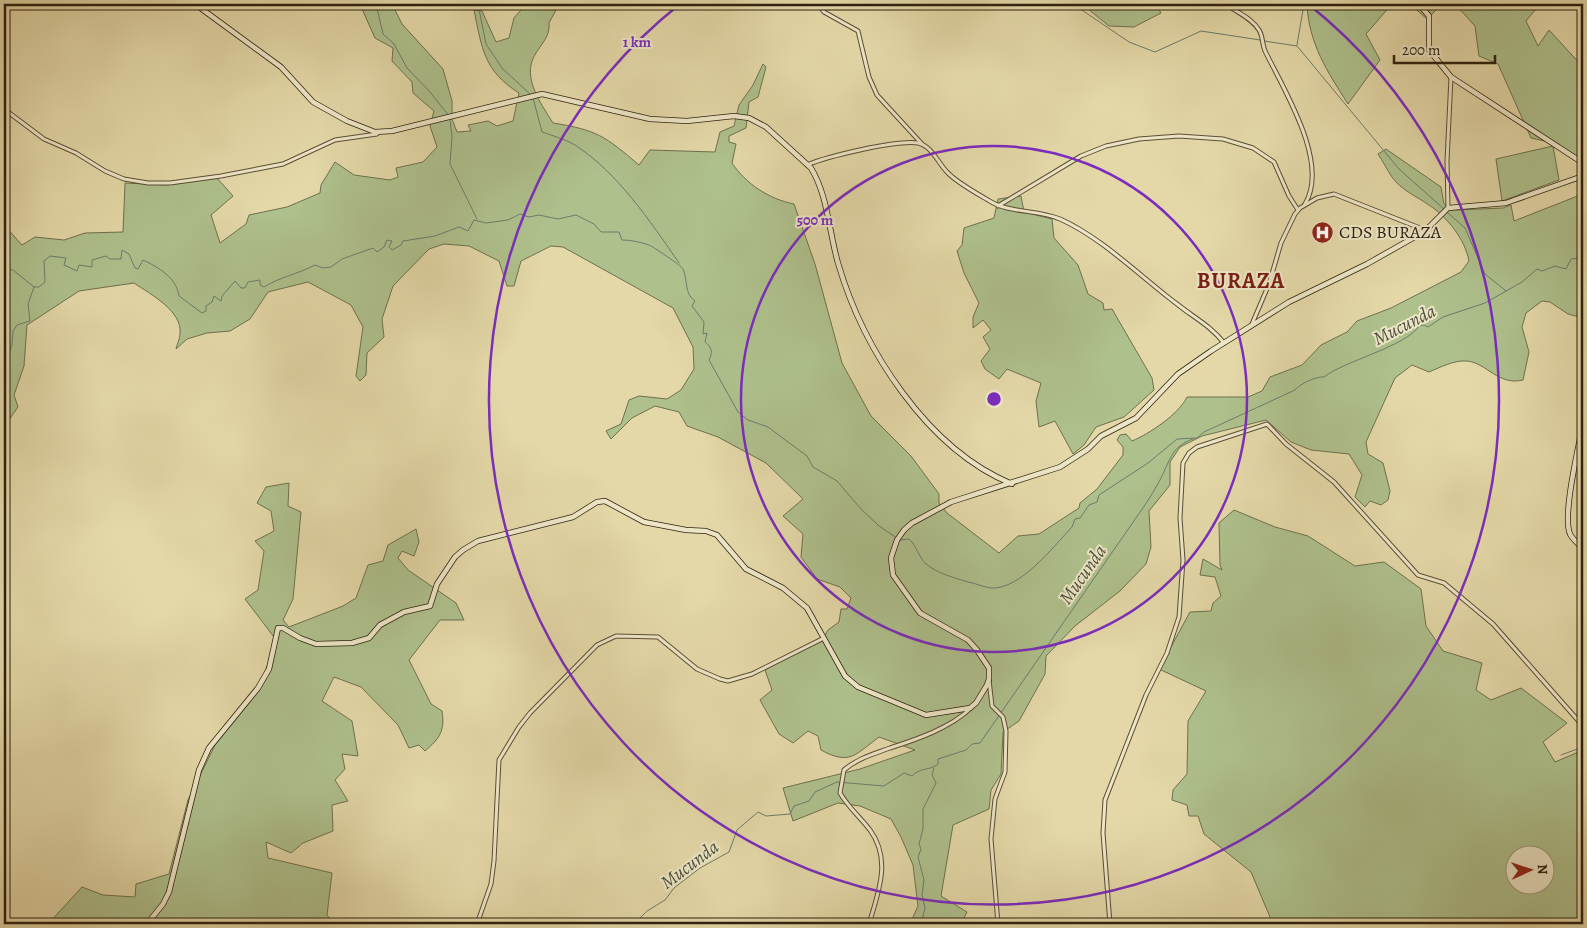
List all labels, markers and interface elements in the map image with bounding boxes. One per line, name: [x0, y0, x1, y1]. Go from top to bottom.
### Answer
text: 1 km: [623, 32, 652, 52]
scale bar: [1394, 32, 1496, 64]
text: 200 m: [1402, 40, 1441, 60]
text: 500 m: [797, 210, 834, 230]
hospital icon: CDS BURAZA: [1311, 220, 1335, 244]
place label: CDS BURAZA: [1339, 220, 1442, 244]
district label: BURAZA: [1197, 266, 1285, 296]
water label: Mucunda: [1369, 298, 1440, 352]
centre of rings: [985, 390, 1003, 408]
water label: Mucunda: [1053, 539, 1113, 610]
water label: Mucunda: [655, 834, 724, 895]
north arrow: [1504, 846, 1554, 896]
text: N: [1533, 864, 1552, 875]

